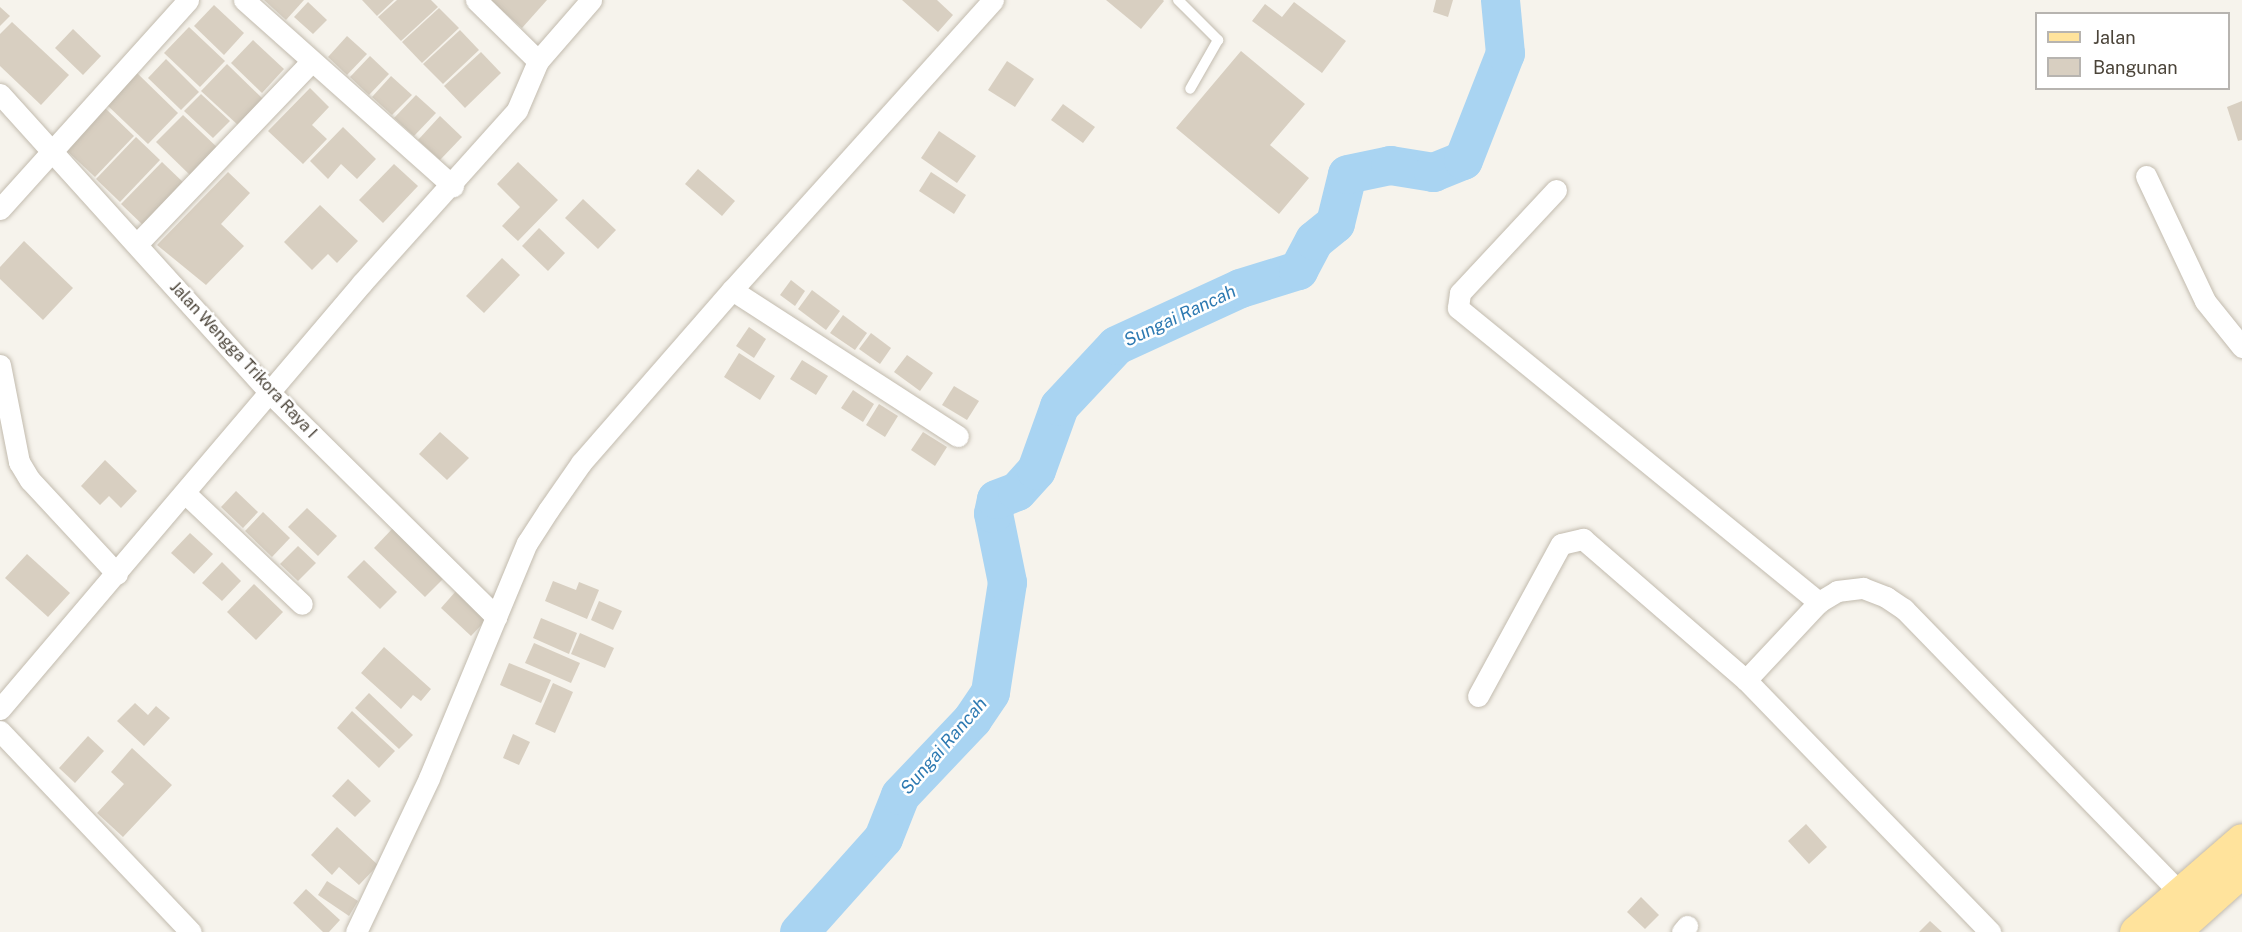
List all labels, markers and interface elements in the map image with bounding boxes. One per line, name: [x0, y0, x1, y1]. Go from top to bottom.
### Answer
legend: [2035, 12, 2230, 90]
text: Jalan: [2093, 27, 2136, 48]
text: Bangunan: [2093, 57, 2178, 78]
street label: Jalan Wengga Trikora Raya I: [165, 278, 321, 442]
water label: Sungai Rancah: [1121, 281, 1239, 351]
water label: Sungai Rancah: [896, 693, 992, 799]

